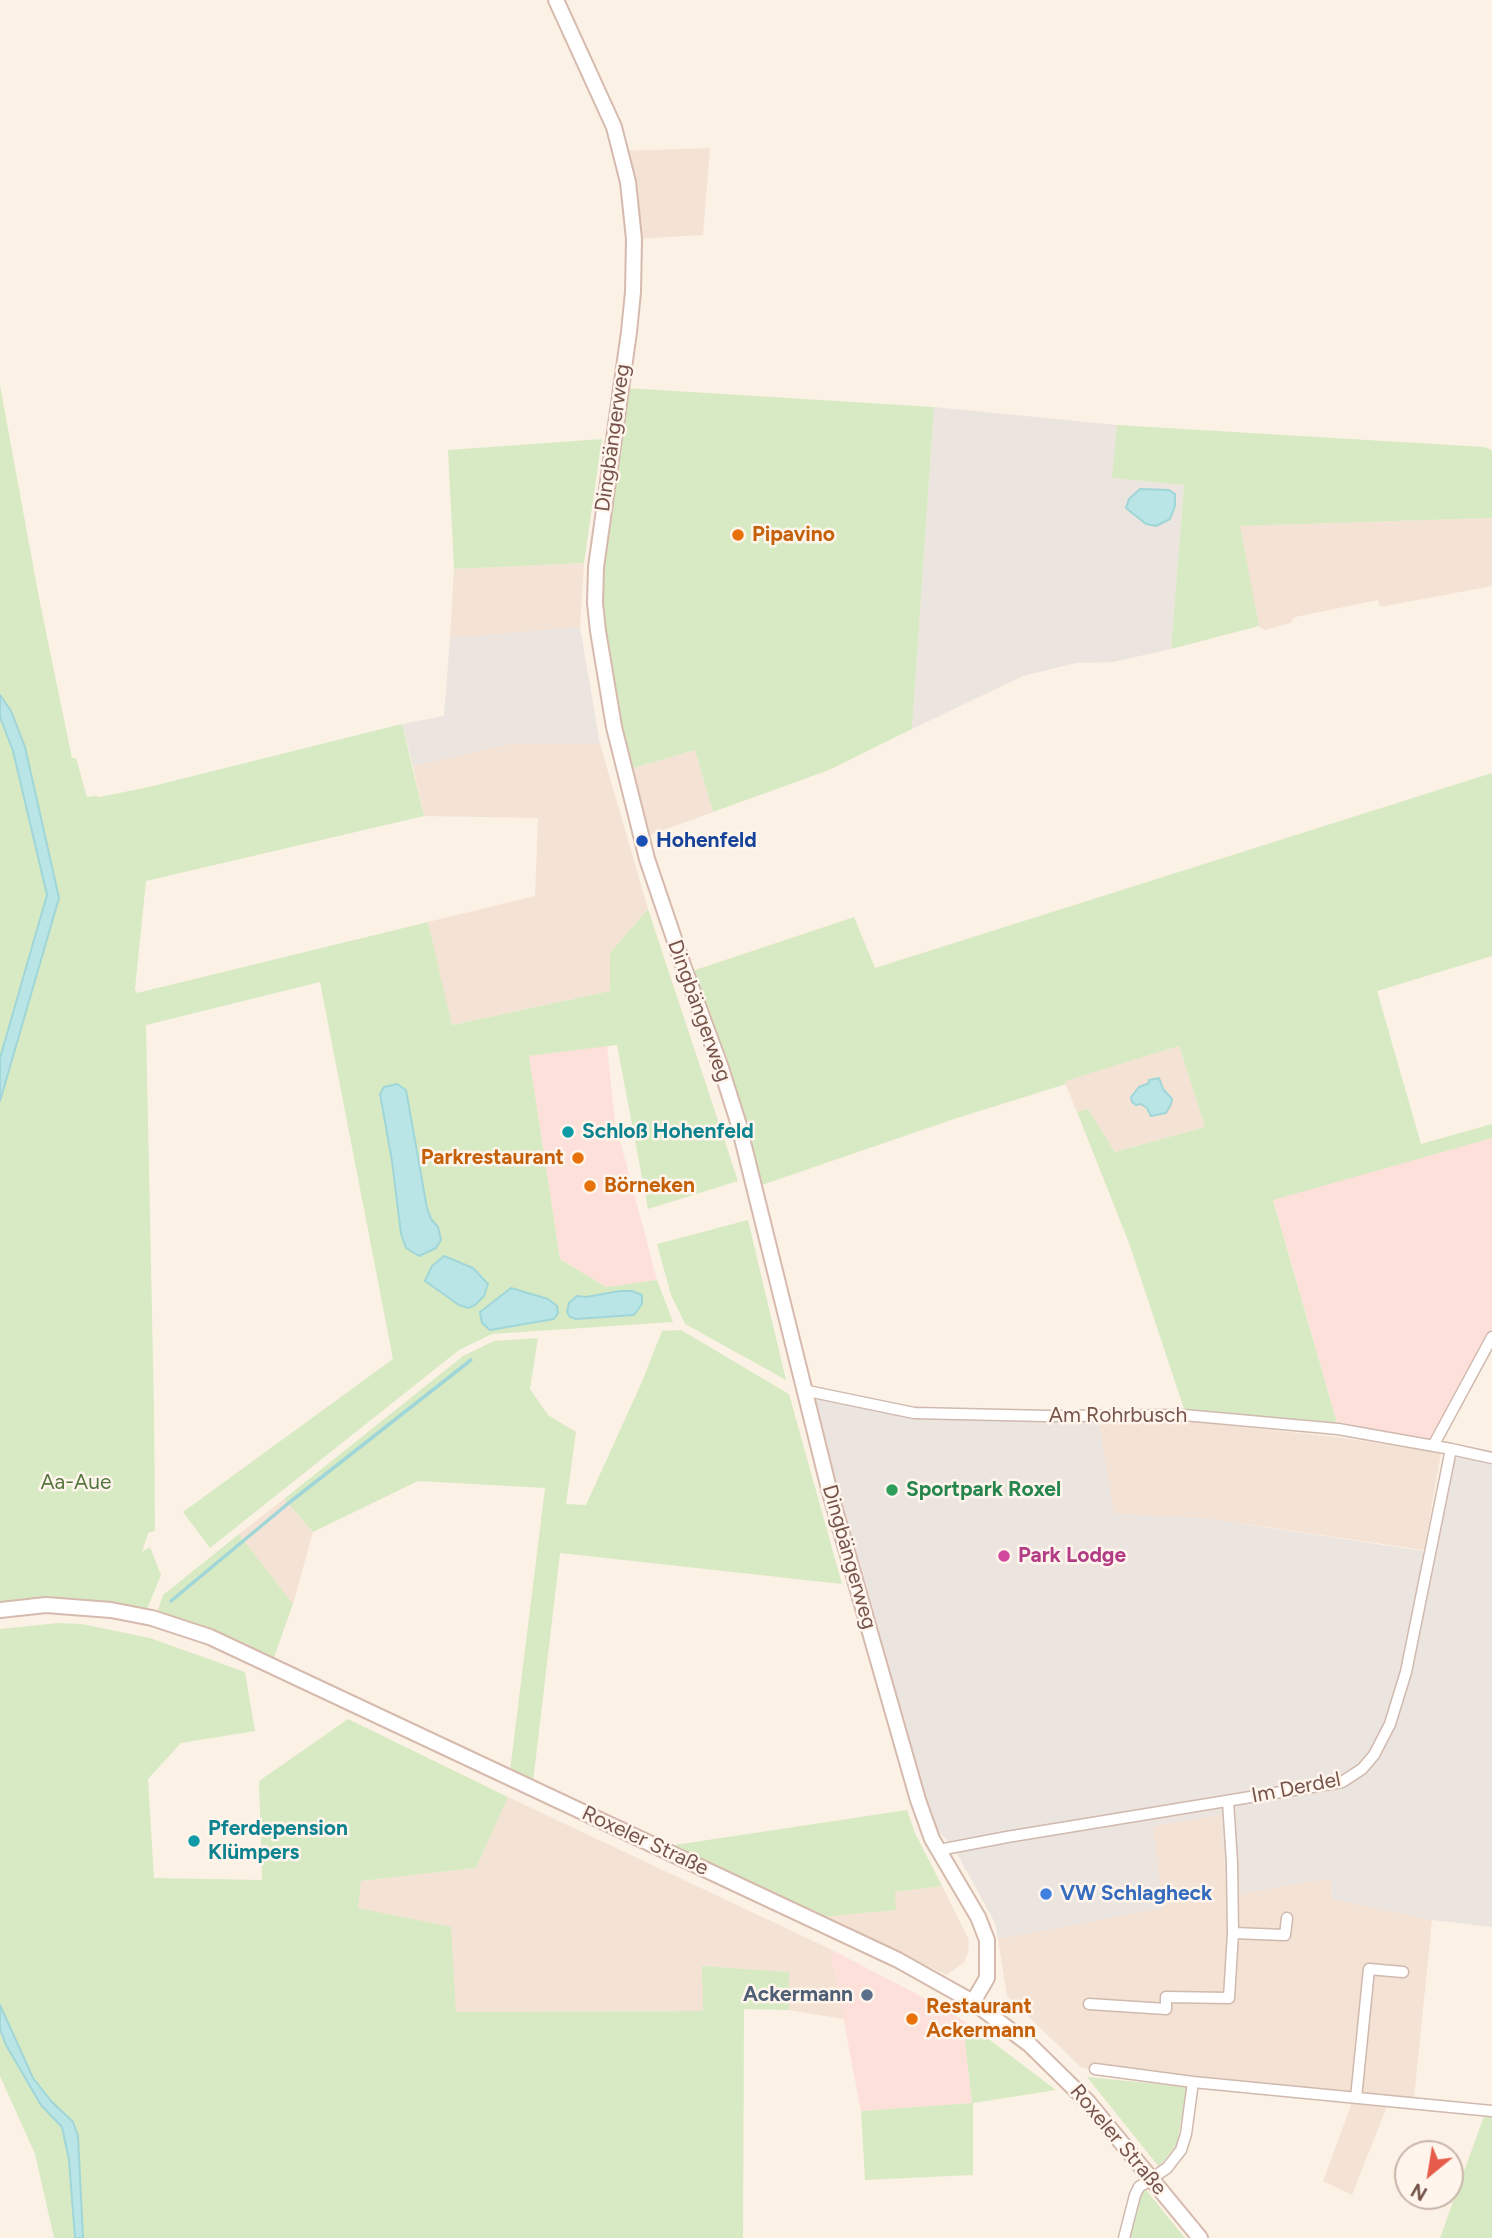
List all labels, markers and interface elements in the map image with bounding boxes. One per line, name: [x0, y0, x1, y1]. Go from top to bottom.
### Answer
street label: Dingbängerweg: [590, 362, 636, 514]
place label: Pipavino: [752, 522, 835, 548]
marker: Pipavino: [730, 527, 746, 543]
place label: Hohenfeld: [656, 828, 757, 854]
marker: Hohenfeld: [634, 833, 650, 849]
street label: Dingbängerweg: [662, 937, 736, 1085]
place label: Schloß Hohenfeld: [582, 1119, 754, 1145]
marker: Schloß Hohenfeld: [560, 1124, 576, 1140]
place label: Parkrestaurant: [421, 1145, 564, 1171]
marker: Parkrestaurant: [570, 1150, 586, 1166]
place label: Börneken: [604, 1173, 695, 1199]
marker: Börneken: [582, 1178, 598, 1194]
street label: Am Rohrbusch: [1049, 1403, 1187, 1429]
park label: Aa-Aue: [41, 1470, 111, 1496]
place label: Sportpark Roxel: [906, 1477, 1061, 1503]
street label: Dingbängerweg: [816, 1482, 882, 1632]
marker: Sportpark Roxel: [884, 1482, 900, 1498]
place label: Park Lodge: [1018, 1543, 1126, 1569]
marker: Park Lodge: [996, 1548, 1012, 1564]
street label: Im Derdel: [1249, 1767, 1343, 1809]
street label: Roxeler Straße: [578, 1801, 712, 1881]
place label: Pferdepension Klümpers: [208, 1816, 348, 1866]
marker: Pferdepension Klümpers: [186, 1833, 202, 1849]
place label: VW Schlagheck: [1060, 1881, 1212, 1907]
marker: VW Schlagheck: [1038, 1886, 1054, 1902]
place label: Ackermann: [743, 1982, 853, 2008]
marker: Ackermann: [859, 1987, 875, 2003]
place label: Restaurant Ackermann: [926, 1994, 1036, 2044]
marker: Restaurant Ackermann: [904, 2011, 920, 2027]
street label: Roxeler Straße: [1064, 2079, 1172, 2201]
north arrow: [1394, 2140, 1464, 2210]
text: N: [1407, 2178, 1431, 2206]

